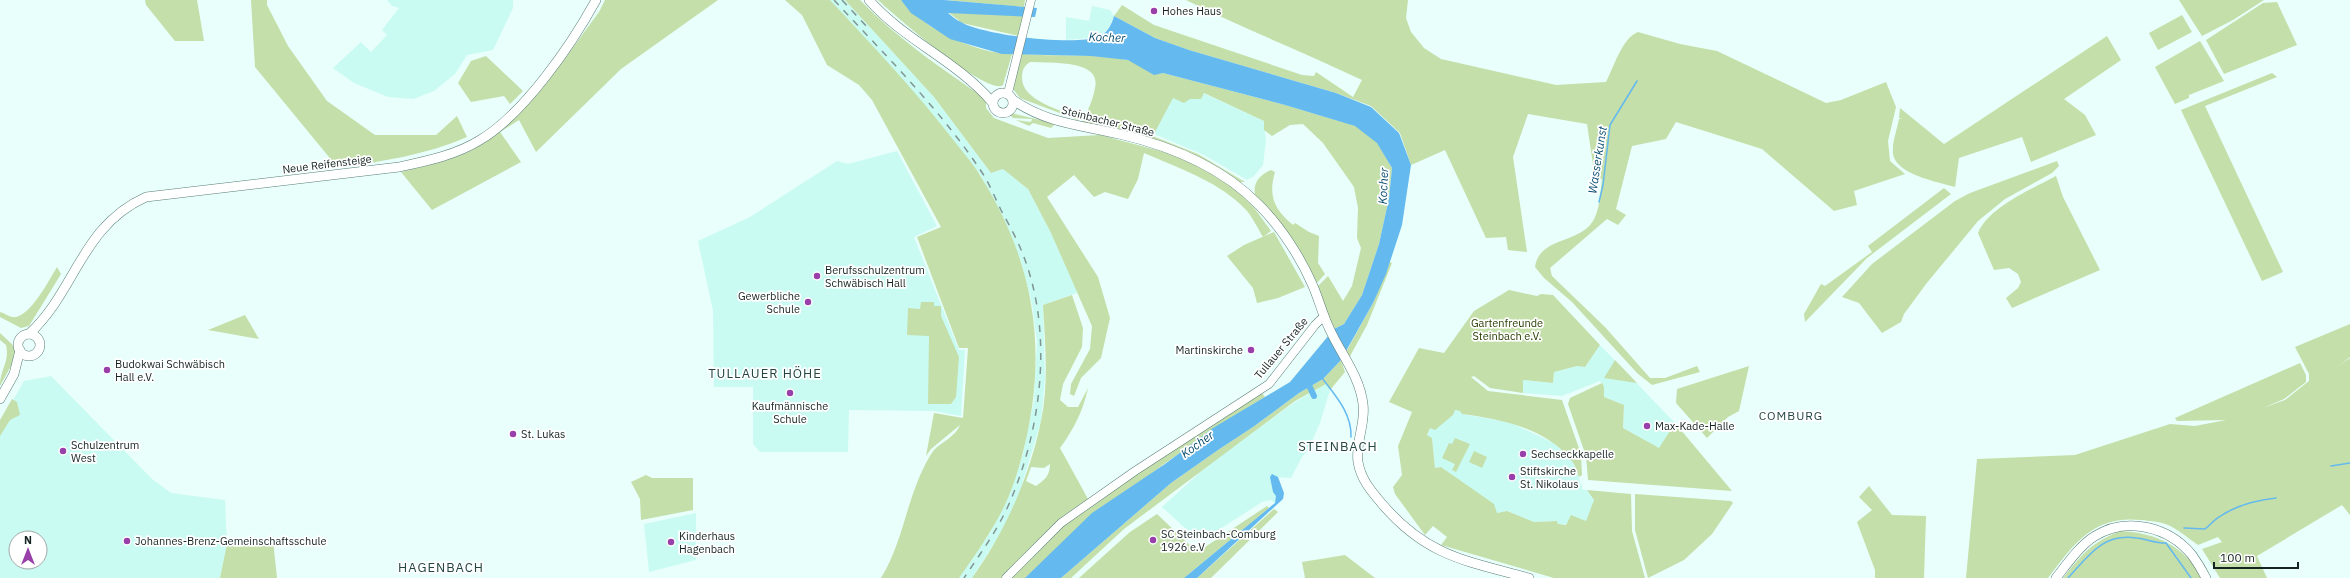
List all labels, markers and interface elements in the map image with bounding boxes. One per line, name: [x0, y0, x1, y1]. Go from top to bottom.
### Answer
place label: Hohes Haus: [1162, 4, 1221, 18]
marker: Hohes Haus: [1149, 6, 1159, 16]
water label: Kocher: [1088, 29, 1126, 45]
street label: Steinbacher Straße: [1060, 103, 1156, 139]
water label: Wasserkunst: [1584, 124, 1610, 195]
street label: Neue Reifensteige: [282, 152, 372, 176]
water label: Kocher: [1375, 167, 1391, 205]
place label: Berufsschulzentrum Schwäbisch Hall: [825, 263, 925, 290]
marker: Berufsschulzentrum Schwäbisch Hall: [812, 271, 822, 281]
place label: Gewerbliche Schule: [738, 289, 800, 316]
marker: Gewerbliche Schule: [803, 297, 813, 307]
street label: Tullauer Straße: [1251, 314, 1311, 382]
park label: Gartenfreunde Steinbach e.V.: [1471, 316, 1543, 343]
place label: Martinskirche: [1176, 343, 1243, 357]
marker: Martinskirche: [1246, 345, 1256, 355]
place label: Budokwai Schwäbisch Hall e.V.: [115, 357, 225, 384]
marker: Budokwai Schwäbisch Hall e.V.: [102, 365, 112, 375]
district label: TULLAUER HÖHE: [708, 365, 822, 382]
marker: Kaufmännische Schule: [785, 388, 795, 398]
place label: Kaufmännische Schule: [752, 399, 828, 426]
district label: COMBURG: [1759, 408, 1823, 423]
place label: Max-Kade-Halle: [1655, 419, 1735, 433]
marker: Max-Kade-Halle: [1642, 421, 1652, 431]
place label: St. Lukas: [521, 427, 565, 441]
water label: Kocher: [1178, 427, 1217, 461]
marker: St. Lukas: [508, 429, 518, 439]
place label: Schulzentrum West: [71, 438, 139, 465]
district label: STEINBACH: [1298, 438, 1378, 455]
marker: Schulzentrum West: [58, 446, 68, 456]
place label: Sechseckkapelle: [1531, 447, 1614, 461]
marker: Sechseckkapelle: [1518, 449, 1528, 459]
place label: Stiftskirche St. Nikolaus: [1520, 464, 1579, 491]
marker: Stiftskirche St. Nikolaus: [1507, 472, 1517, 482]
place label: SC Steinbach-Comburg 1926 e.V: [1161, 527, 1276, 554]
place label: Kinderhaus Hagenbach: [679, 529, 735, 556]
north arrow: [8, 530, 48, 570]
text: N: [24, 533, 32, 547]
place label: Johannes-Brenz-Gemeinschaftsschule: [135, 534, 326, 548]
marker: SC Steinbach-Comburg 1926 e.V: [1148, 535, 1158, 545]
marker: Johannes-Brenz-Gemeinschaftsschule: [122, 536, 132, 546]
marker: Kinderhaus Hagenbach: [666, 537, 676, 547]
scale bar: [2214, 544, 2298, 570]
text: 100 m: [2220, 550, 2255, 565]
district label: HAGENBACH: [398, 559, 484, 576]

